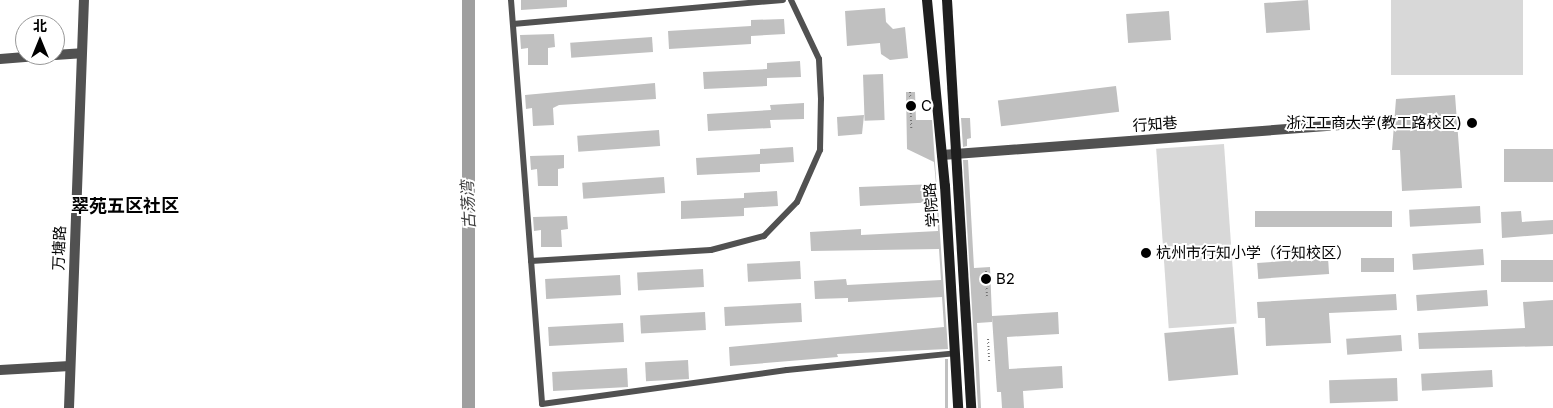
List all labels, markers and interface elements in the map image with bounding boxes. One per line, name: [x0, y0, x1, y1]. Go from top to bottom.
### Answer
north arrow: [15, 15, 65, 65]
text: 北: [33, 17, 47, 34]
place label: C: [921, 97, 932, 115]
marker: C: [905, 100, 917, 112]
street label: 行知巷: [1132, 113, 1178, 135]
place label: 浙江工商大学(教工路校区): [1286, 114, 1462, 132]
marker: 浙江工商大学(教工路校区): [1466, 117, 1478, 129]
water label: 古荡湾: [457, 181, 479, 229]
street label: 学院路: [920, 182, 942, 228]
district label: 翠苑五区社区: [71, 195, 179, 217]
street label: 万塘路: [49, 225, 69, 271]
place label: 杭州市行知小学（行知校区）: [1156, 244, 1351, 262]
marker: 杭州市行知小学（行知校区）: [1140, 247, 1152, 259]
place label: B2: [996, 270, 1015, 288]
marker: B2: [980, 273, 992, 285]

